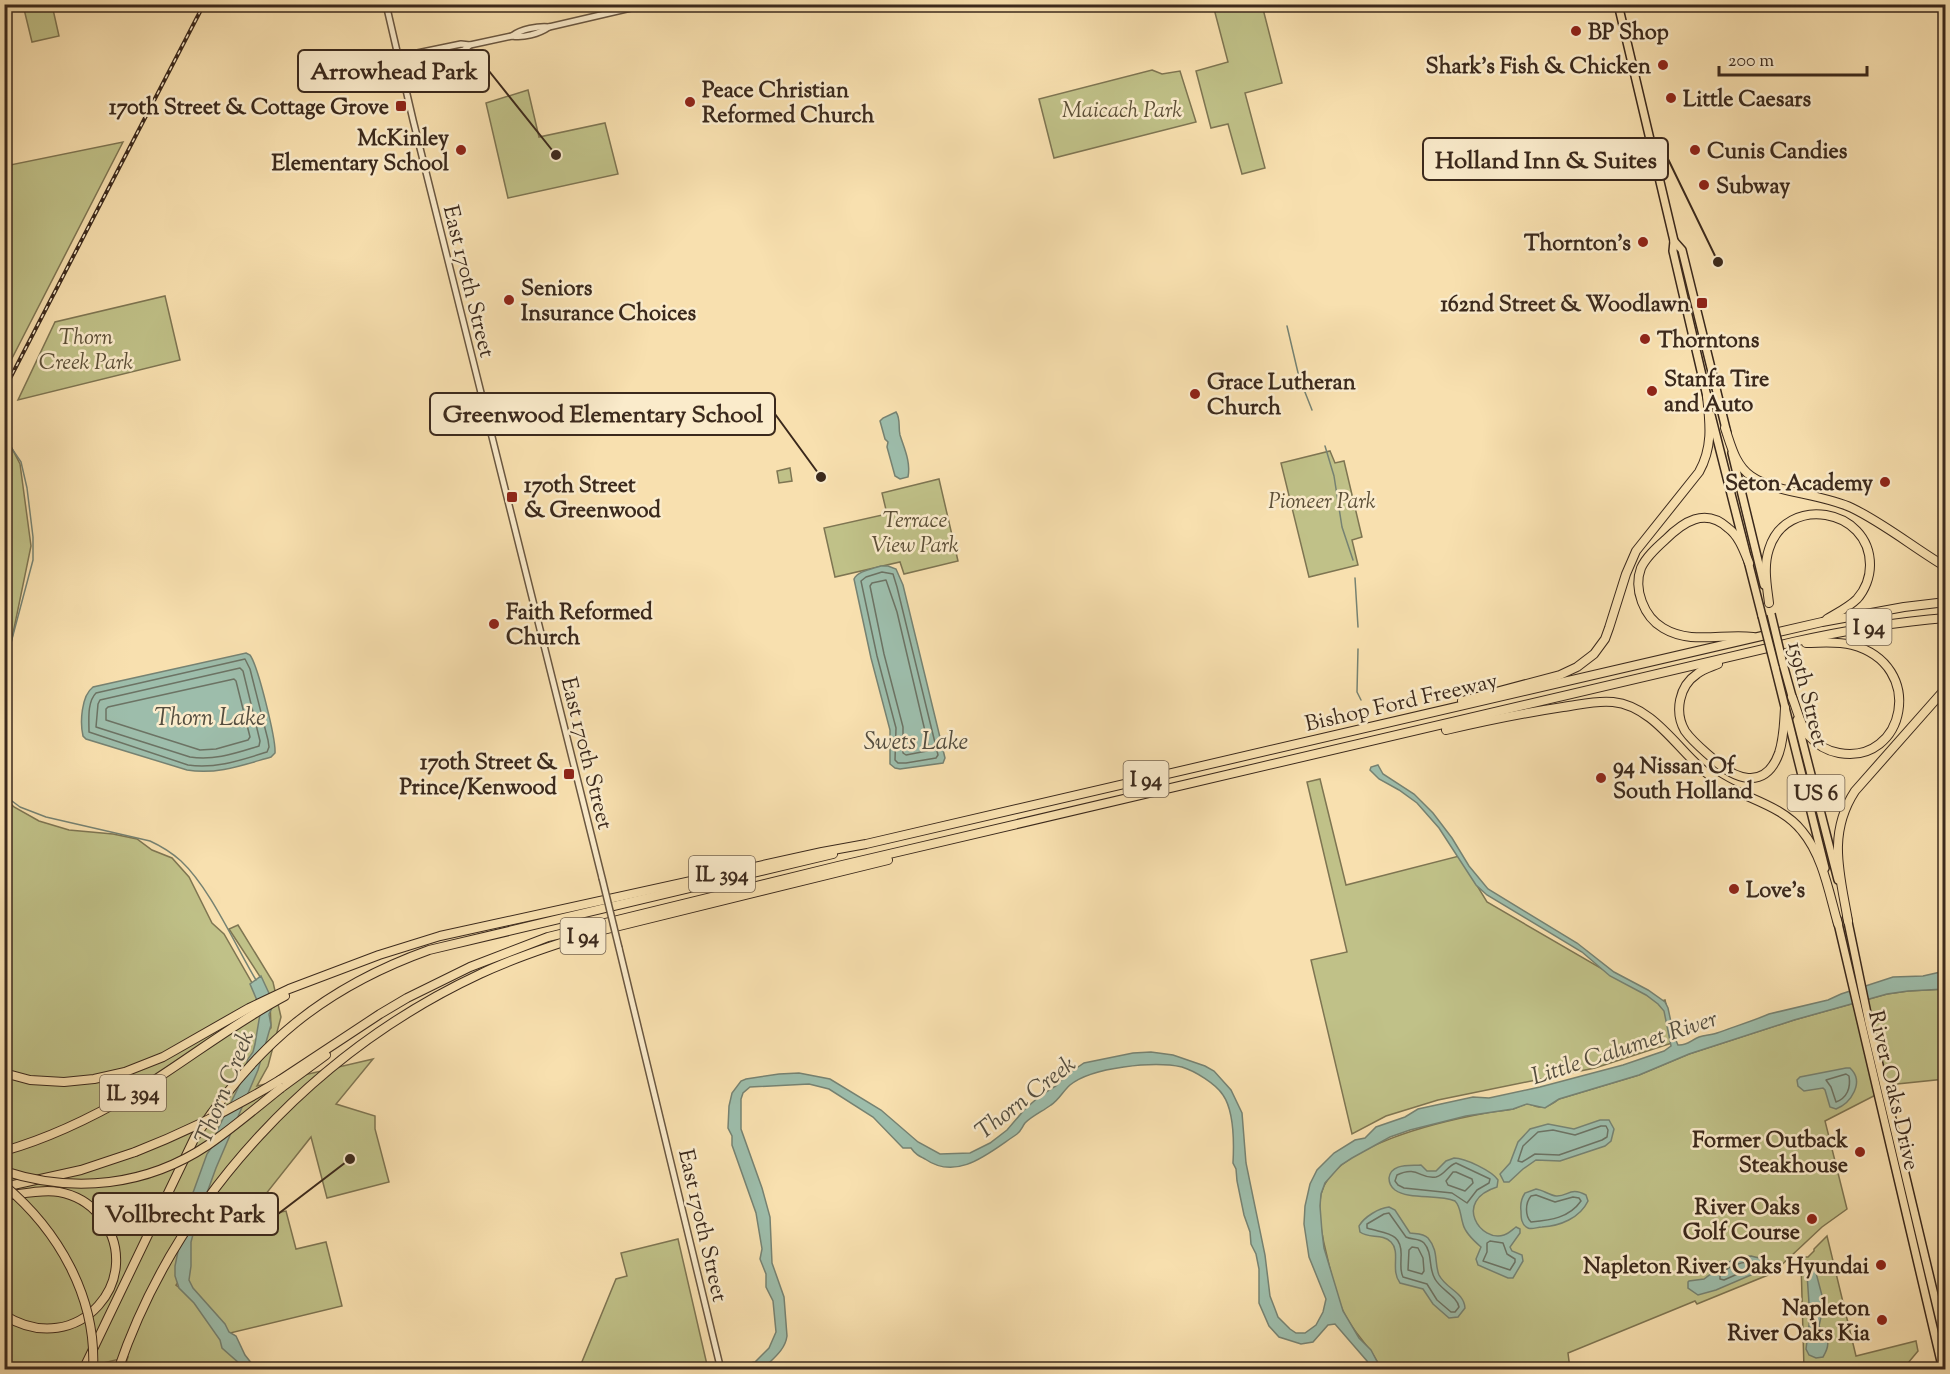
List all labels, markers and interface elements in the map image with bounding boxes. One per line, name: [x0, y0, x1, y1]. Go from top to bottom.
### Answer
place label: BP Shop: [1588, 18, 1669, 50]
marker: BP Shop: [1569, 24, 1583, 38]
scale bar: [1719, 39, 1868, 77]
text: 200 m: [1728, 49, 1774, 75]
callout: Arrowhead Park: [298, 50, 489, 92]
place label: Shark's Fish & Chicken: [1426, 52, 1651, 84]
text: Arrowhead Park: [310, 56, 479, 90]
marker: Shark's Fish & Chicken: [1656, 58, 1670, 72]
place label: Peace Christian Reformed Church: [702, 76, 874, 133]
place label: Little Caesars: [1683, 85, 1812, 117]
marker: Little Caesars: [1664, 91, 1678, 105]
place label: 170th Street & Cottage Grove: [109, 93, 389, 125]
marker: Peace Christian Reformed Church: [683, 95, 697, 109]
park label: Maicach Park: [1062, 96, 1182, 128]
marker: 170th Street & Cottage Grove: [394, 99, 408, 113]
place label: McKinley Elementary School: [272, 124, 450, 181]
place label: Cunis Candies: [1707, 137, 1848, 169]
callout: Holland Inn & Suites: [1423, 138, 1668, 180]
marker: McKinley Elementary School: [454, 143, 468, 157]
marker: Cunis Candies: [1688, 143, 1702, 157]
text: Holland Inn & Suites: [1435, 145, 1657, 179]
place label: Subway: [1716, 172, 1790, 204]
marker: Subway: [1697, 178, 1711, 192]
street label: East 170th Street: [433, 202, 502, 362]
place label: Thornton's: [1524, 229, 1631, 261]
marker: Thornton's: [1636, 235, 1650, 249]
place label: Seniors Insurance Choices: [521, 274, 696, 331]
place label: 162nd Street & Woodlawn: [1440, 290, 1690, 322]
marker: Seniors Insurance Choices: [502, 293, 516, 307]
marker: 162nd Street & Woodlawn: [1695, 296, 1709, 310]
park label: Thorn Creek Park: [39, 323, 133, 380]
place label: Thorntons: [1657, 326, 1760, 358]
marker: Thorntons: [1638, 332, 1652, 346]
place label: Stanfa Tire and Auto: [1664, 365, 1769, 422]
place label: Grace Lutheran Church: [1207, 368, 1356, 425]
marker: Stanfa Tire and Auto: [1645, 384, 1659, 398]
marker: Grace Lutheran Church: [1188, 387, 1202, 401]
callout: Greenwood Elementary School: [430, 393, 775, 435]
text: Greenwood Elementary School: [443, 399, 763, 433]
place label: Seton Academy: [1725, 469, 1873, 501]
place label: 170th Street & Greenwood: [524, 471, 662, 528]
marker: Seton Academy: [1878, 475, 1892, 489]
park label: Pioneer Park: [1268, 487, 1376, 519]
marker: 170th Street & Greenwood: [505, 490, 519, 504]
park label: Terrace View Park: [871, 506, 959, 563]
place label: Faith Reformed Church: [506, 598, 653, 655]
road number: I 94: [1846, 609, 1892, 645]
marker: Faith Reformed Church: [487, 617, 501, 631]
street label: 159th Street: [1778, 639, 1835, 751]
street label: Bishop Ford Freeway: [1302, 666, 1501, 742]
street label: East 170th Street: [551, 674, 620, 834]
water label: Thorn Lake: [154, 702, 266, 736]
water label: Swets Lake: [864, 726, 968, 760]
place label: 170th Street & Prince/Kenwood: [399, 748, 558, 805]
place label: 94 Nissan Of South Holland: [1613, 752, 1753, 809]
road number: I 94: [1124, 761, 1168, 797]
marker: 170th Street & Prince/Kenwood: [562, 767, 576, 781]
marker: 94 Nissan Of South Holland: [1594, 771, 1608, 785]
road number: US 6: [1788, 775, 1844, 811]
road number: IL 394: [689, 856, 755, 892]
place label: Love's: [1746, 876, 1806, 908]
marker: Love's: [1727, 882, 1741, 896]
road number: I 94: [560, 918, 606, 954]
water label: Little Calumet River: [1527, 1003, 1723, 1095]
street label: River Oaks Drive: [1858, 1008, 1926, 1174]
water label: Thorn Creek: [188, 1026, 264, 1150]
water label: Thorn Creek: [969, 1048, 1084, 1149]
road number: IL 394: [100, 1075, 166, 1111]
place label: Former Outback Steakhouse: [1692, 1126, 1848, 1183]
marker: Former Outback Steakhouse: [1853, 1145, 1867, 1159]
street label: East 170th Street: [668, 1146, 734, 1306]
callout: Vollbrecht Park: [93, 1193, 278, 1235]
place label: River Oaks Golf Course: [1683, 1193, 1800, 1250]
text: Vollbrecht Park: [105, 1199, 266, 1233]
marker: River Oaks Golf Course: [1805, 1212, 1819, 1226]
place label: Napleton River Oaks Hyundai: [1583, 1252, 1870, 1284]
marker: Napleton River Oaks Hyundai: [1874, 1258, 1888, 1272]
place label: Napleton River Oaks Kia: [1727, 1294, 1871, 1351]
marker: Napleton River Oaks Kia: [1875, 1313, 1889, 1327]

